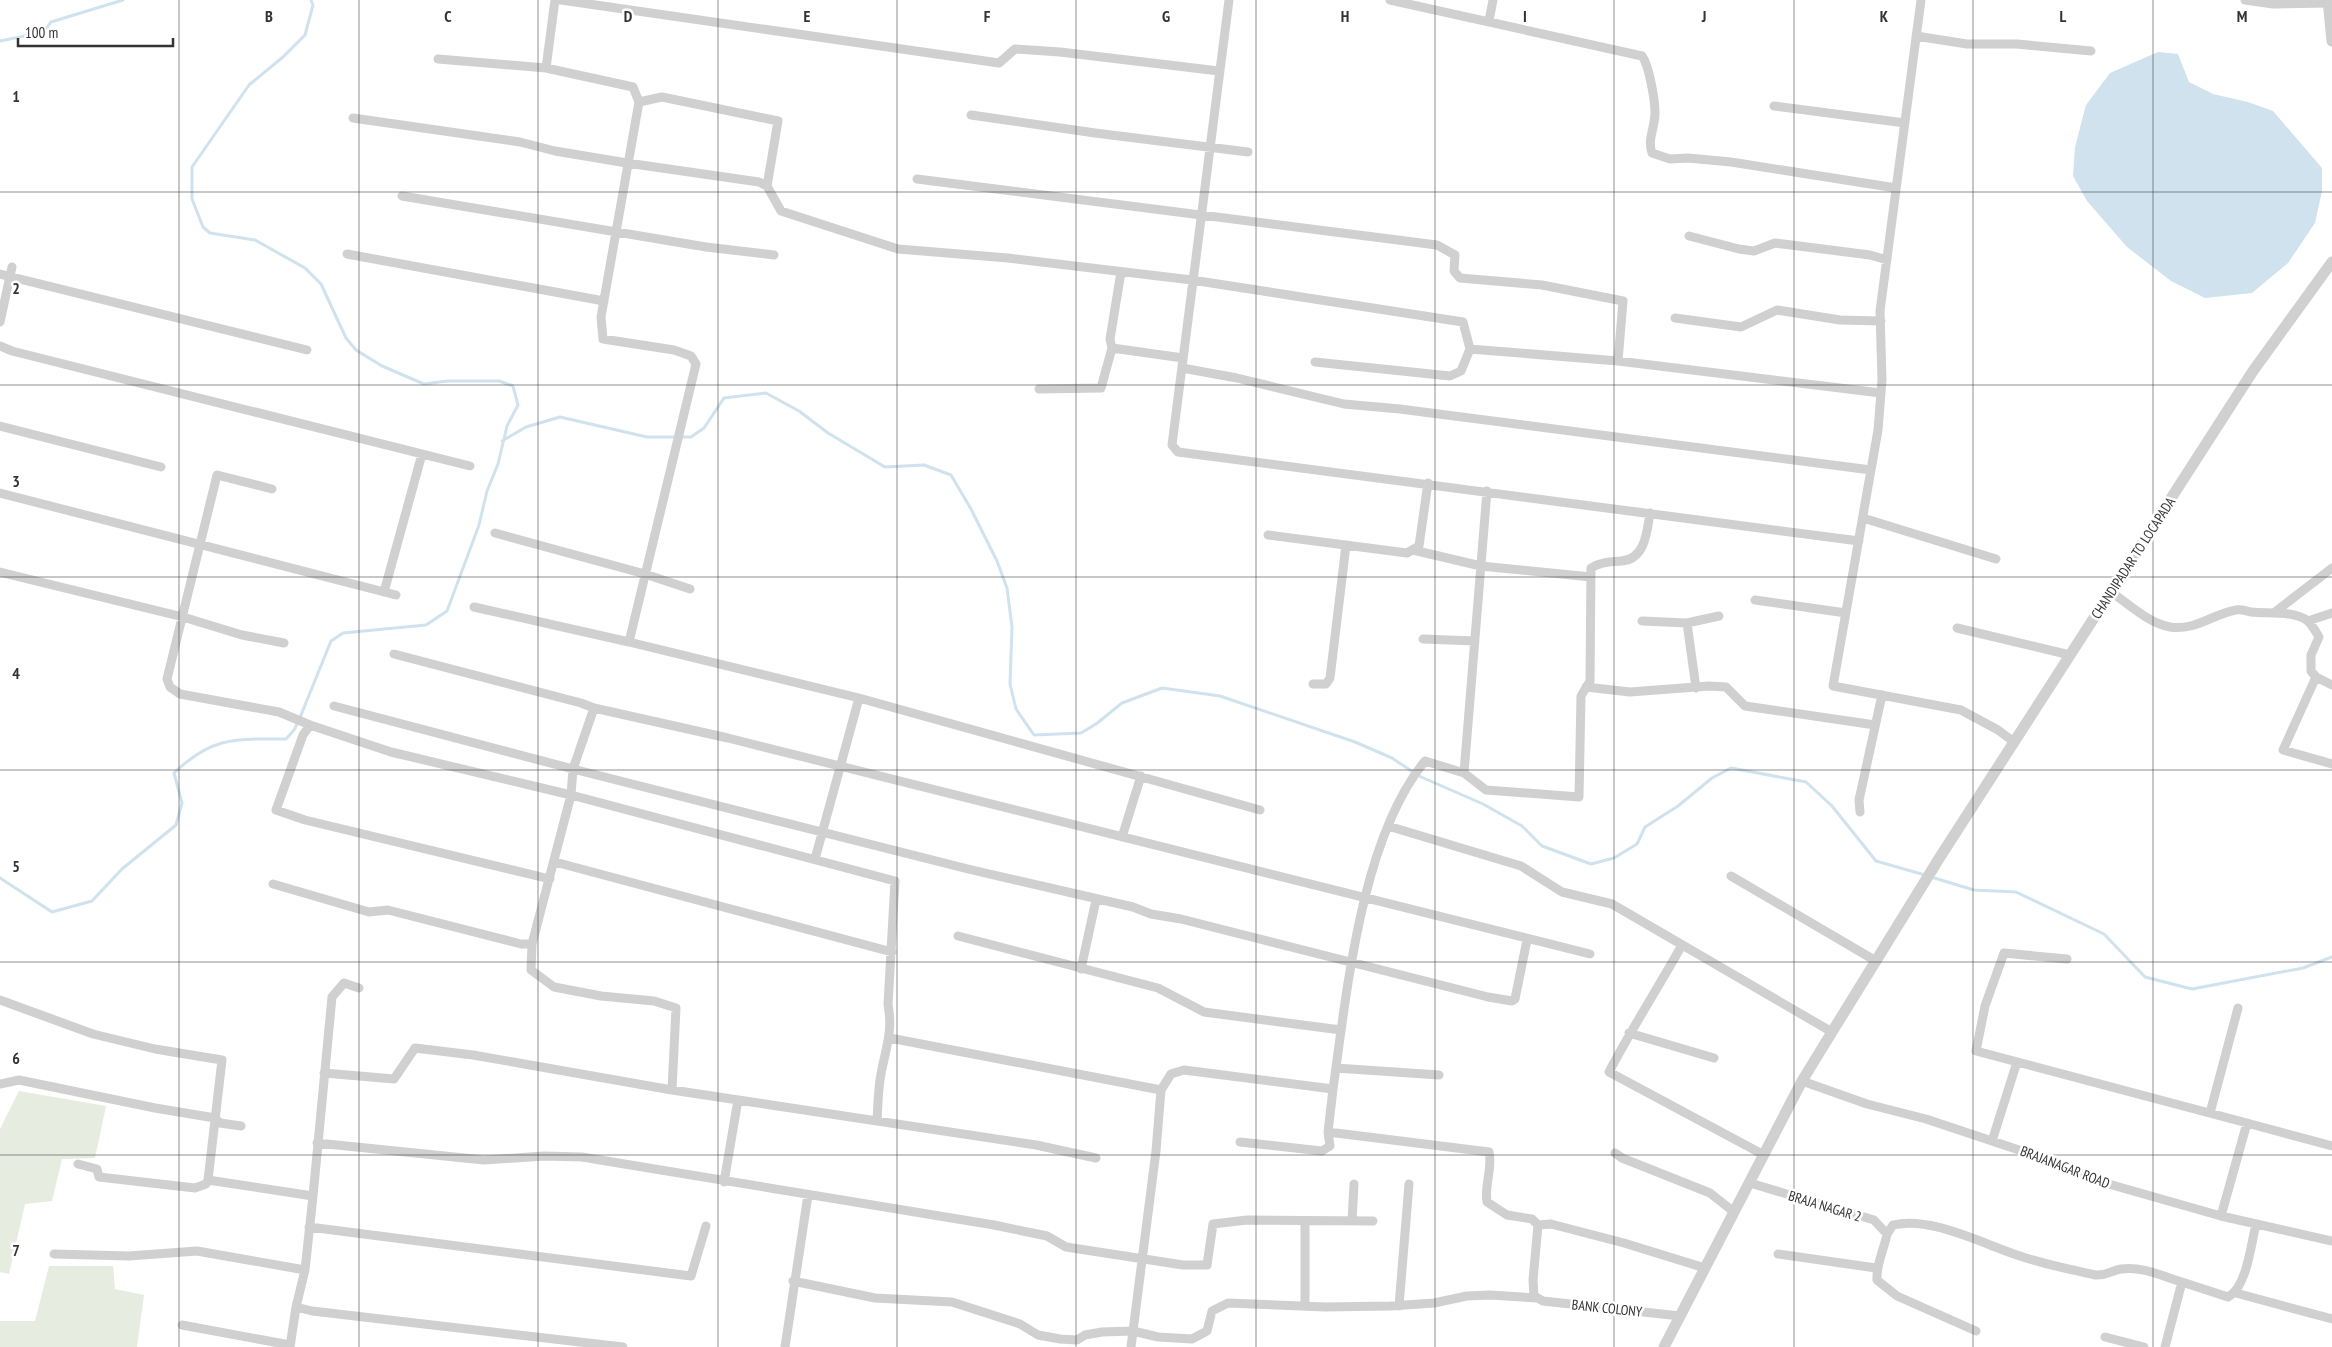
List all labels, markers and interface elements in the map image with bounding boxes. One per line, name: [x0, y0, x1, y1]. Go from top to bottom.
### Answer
text: B: [265, 6, 273, 26]
text: C: [444, 6, 452, 26]
text: D: [624, 6, 633, 26]
text: E: [804, 6, 811, 26]
text: F: [984, 6, 991, 26]
text: G: [1162, 6, 1170, 26]
text: H: [1341, 6, 1349, 26]
text: I: [1523, 6, 1527, 26]
text: J: [1701, 6, 1706, 26]
text: K: [1880, 6, 1889, 26]
text: L: [2060, 6, 2067, 26]
text: M: [2237, 6, 2247, 26]
scale bar: [18, 15, 172, 47]
text: 100 m: [25, 23, 58, 42]
text: 1: [12, 86, 20, 106]
text: 2: [12, 278, 20, 298]
text: 3: [12, 471, 20, 491]
street label: CHANDIPADAR TO LOCAPADA: [2087, 493, 2179, 622]
text: 4: [12, 663, 20, 683]
text: 5: [12, 856, 20, 876]
text: 6: [12, 1048, 20, 1068]
street label: BRAJANAGAR ROAD: [2018, 1142, 2112, 1192]
street label: BRAJA NAGAR 2: [1786, 1186, 1864, 1226]
text: 7: [12, 1240, 20, 1260]
street label: BANK COLONY: [1571, 1295, 1644, 1321]

